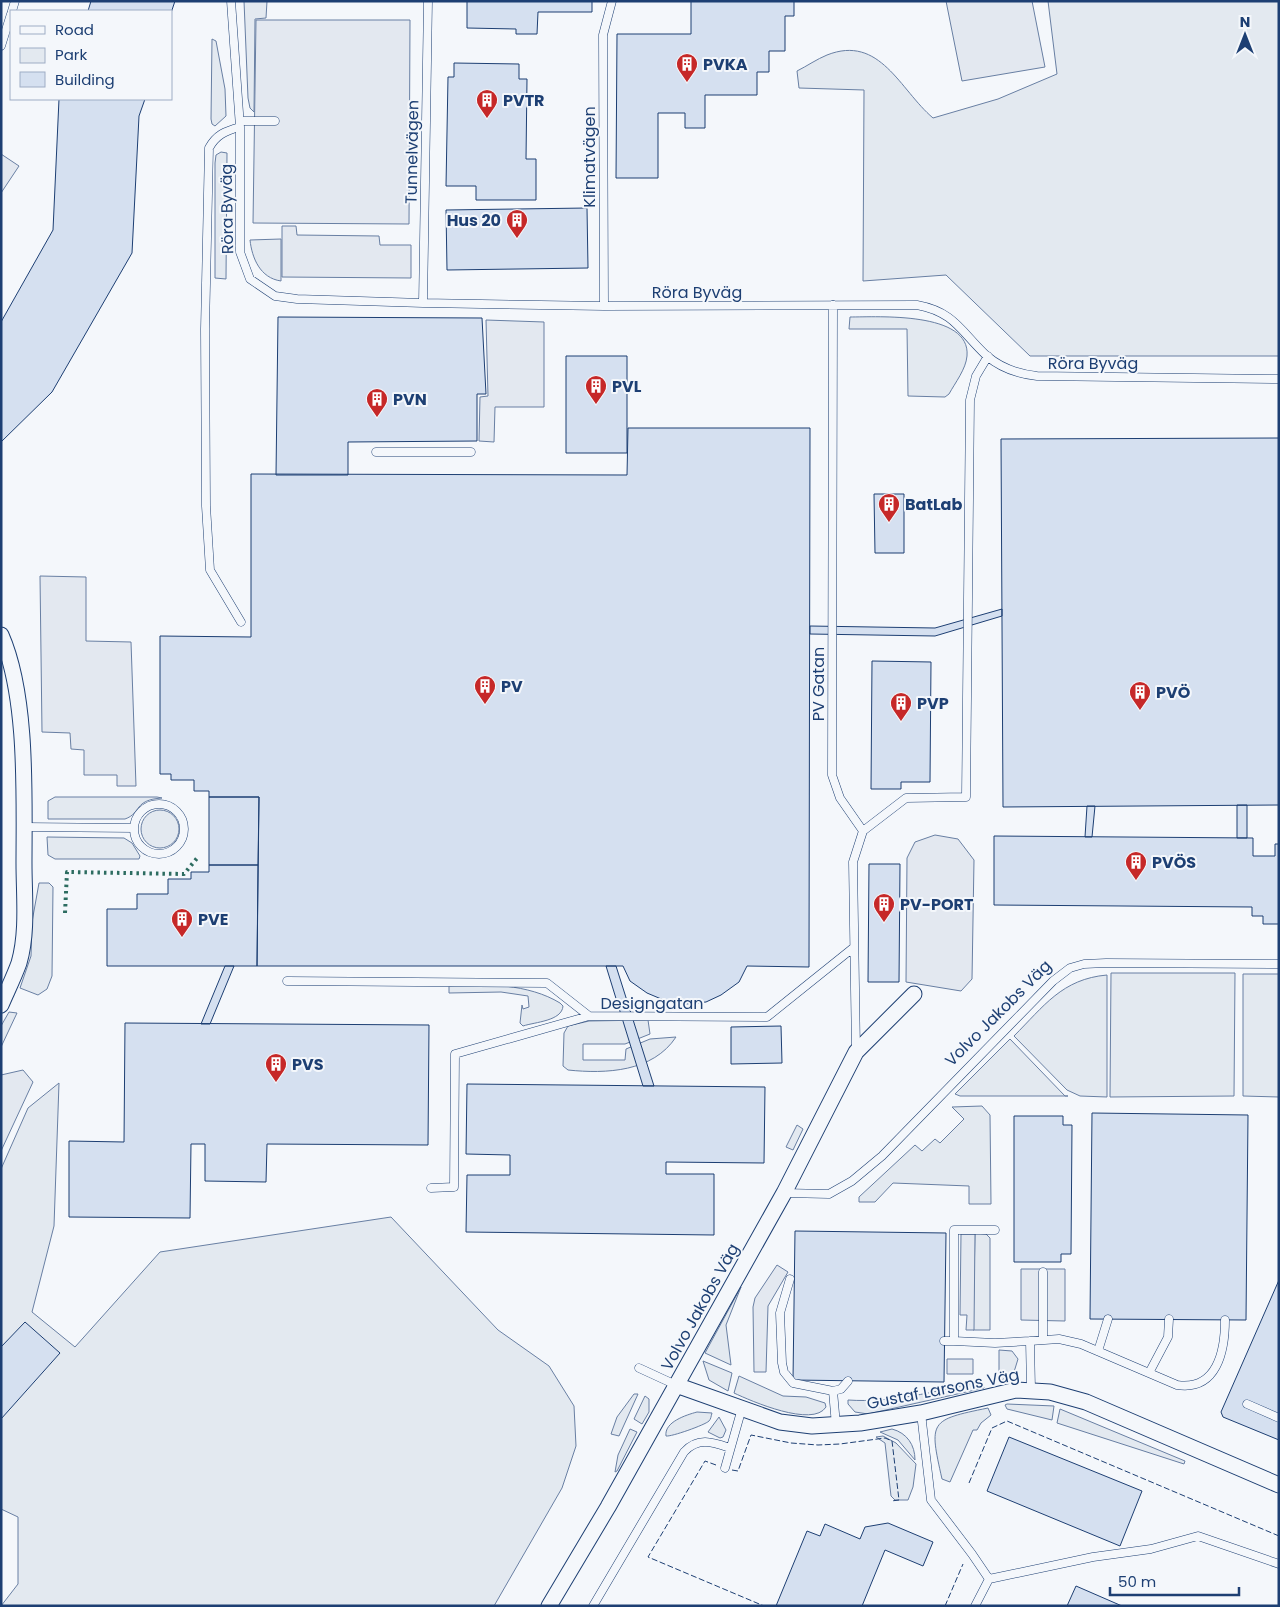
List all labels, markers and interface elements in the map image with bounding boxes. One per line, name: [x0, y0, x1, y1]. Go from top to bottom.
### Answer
legend: [10, 10, 172, 100]
north arrow: [1220, 10, 1270, 60]
text: N: [1240, 12, 1250, 32]
text: Road: [55, 19, 94, 40]
text: Park: [55, 44, 87, 65]
building icon: PVKA: [675, 52, 699, 83]
place label: PVKA: [703, 53, 748, 76]
text: Building: [55, 69, 115, 90]
building icon: PVTR: [475, 88, 499, 119]
place label: PVTR: [503, 89, 545, 112]
street label: Tunnelvägen: [400, 100, 424, 204]
street label: Klimatvägen: [578, 106, 601, 208]
street label: Röra Byväg: [215, 164, 239, 254]
building icon: Hus 20: [505, 208, 529, 239]
place label: Hus 20: [447, 209, 501, 232]
street label: Röra Byväg: [652, 281, 742, 304]
street label: Röra Byväg: [1048, 352, 1138, 375]
building icon: PVL: [584, 374, 608, 405]
place label: PVL: [612, 375, 642, 398]
building icon: PVN: [365, 387, 389, 418]
place label: PVN: [393, 388, 427, 411]
building icon: BatLab: [877, 492, 901, 523]
place label: BatLab: [905, 493, 962, 516]
street label: PV Gatan: [807, 647, 830, 721]
building icon: PV: [473, 674, 497, 705]
place label: PV: [501, 675, 523, 698]
building icon: PVÖ: [1128, 680, 1152, 711]
place label: PVÖ: [1156, 681, 1191, 704]
building icon: PVP: [889, 691, 913, 722]
place label: PVP: [917, 692, 949, 715]
building icon: PVÖS: [1124, 850, 1148, 881]
place label: PVÖS: [1152, 851, 1196, 874]
building icon: PV-PORT: [872, 892, 896, 923]
place label: PV-PORT: [900, 893, 974, 916]
building icon: PVE: [170, 907, 194, 938]
place label: PVE: [198, 908, 228, 931]
street label: Volvo Jakobs Väg: [940, 955, 1056, 1071]
street label: Designgatan: [600, 992, 704, 1015]
building icon: PVS: [264, 1052, 288, 1083]
place label: PVS: [292, 1053, 324, 1076]
street label: Volvo Jakobs Väg: [655, 1239, 745, 1375]
street label: Gustaf Larsons Väg: [865, 1363, 1021, 1415]
scale bar: [1110, 1564, 1239, 1596]
text: 50 m: [1118, 1571, 1156, 1592]

